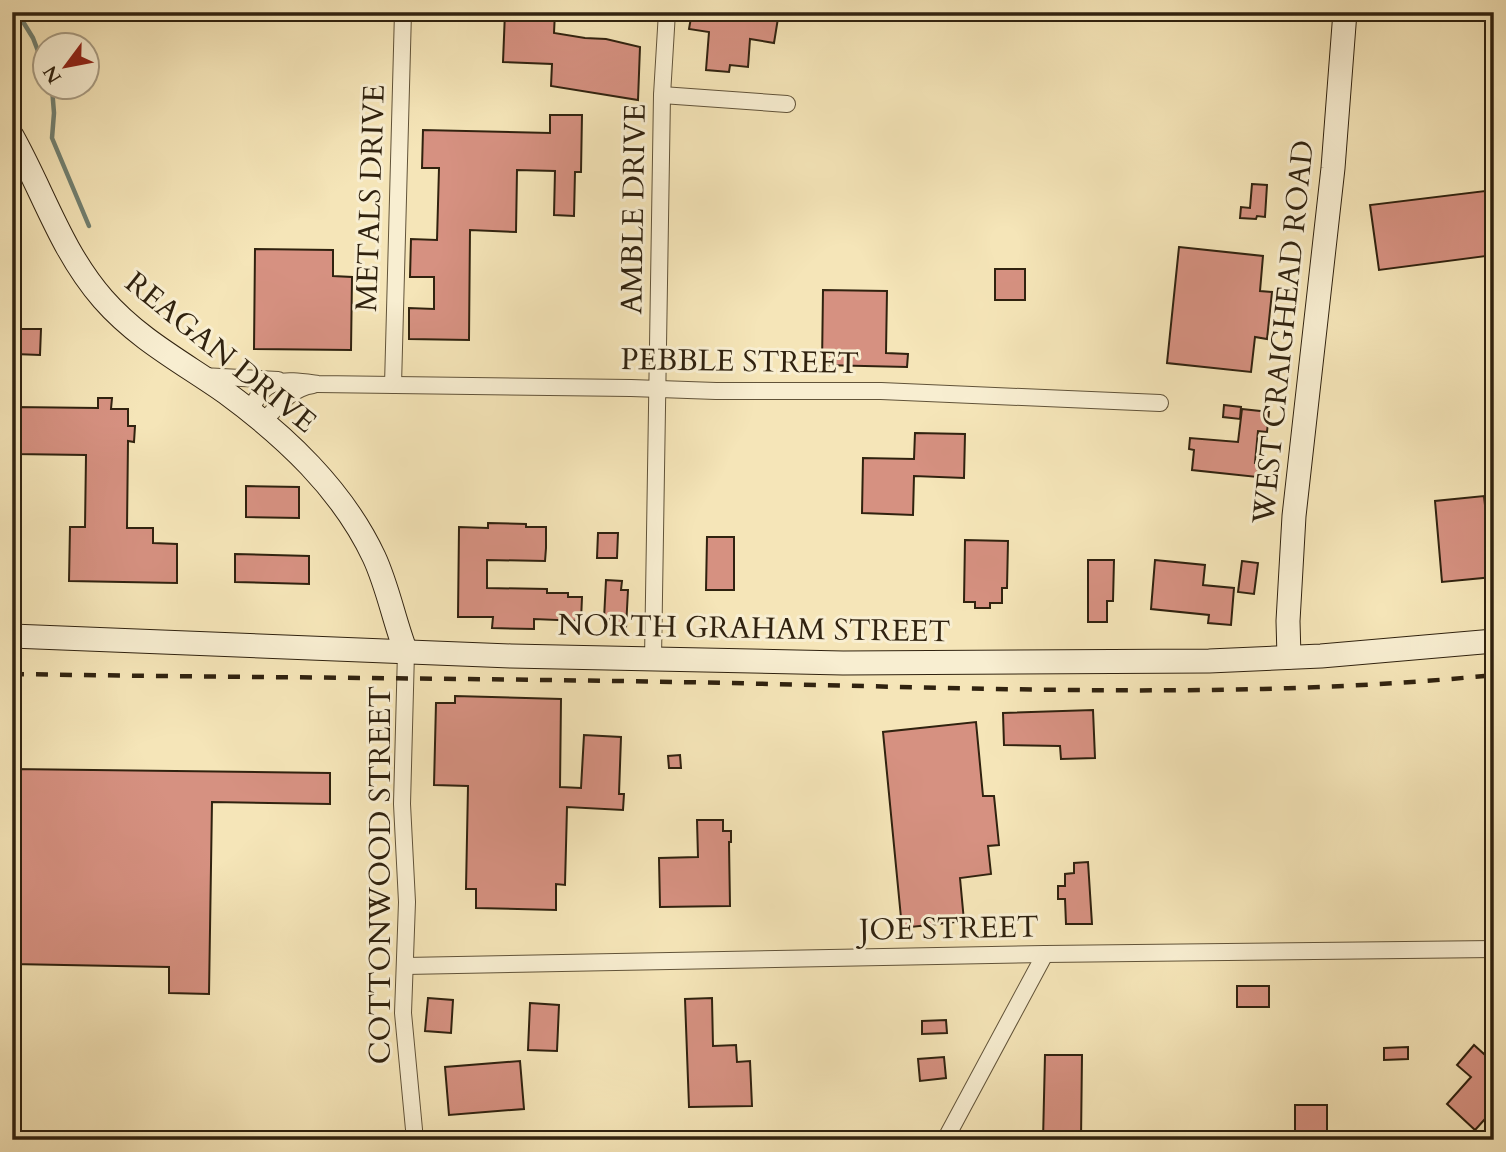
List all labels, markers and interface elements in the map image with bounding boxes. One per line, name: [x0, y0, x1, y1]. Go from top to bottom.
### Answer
north arrow: [32, 32, 102, 102]
text: N: [37, 60, 68, 88]
street label: METALS DRIVE: [346, 84, 395, 312]
street label: AMBLE DRIVE: [611, 103, 656, 315]
street label: WEST CRAIGHEAD ROAD: [1243, 138, 1324, 527]
street label: REAGAN DRIVE: [116, 262, 325, 442]
street label: PEBBLE STREET: [620, 339, 860, 384]
street label: NORTH GRAHAM STREET: [557, 605, 951, 652]
street label: COTTONWOOD STREET: [360, 686, 401, 1064]
street label: JOE STREET: [855, 906, 1039, 951]

